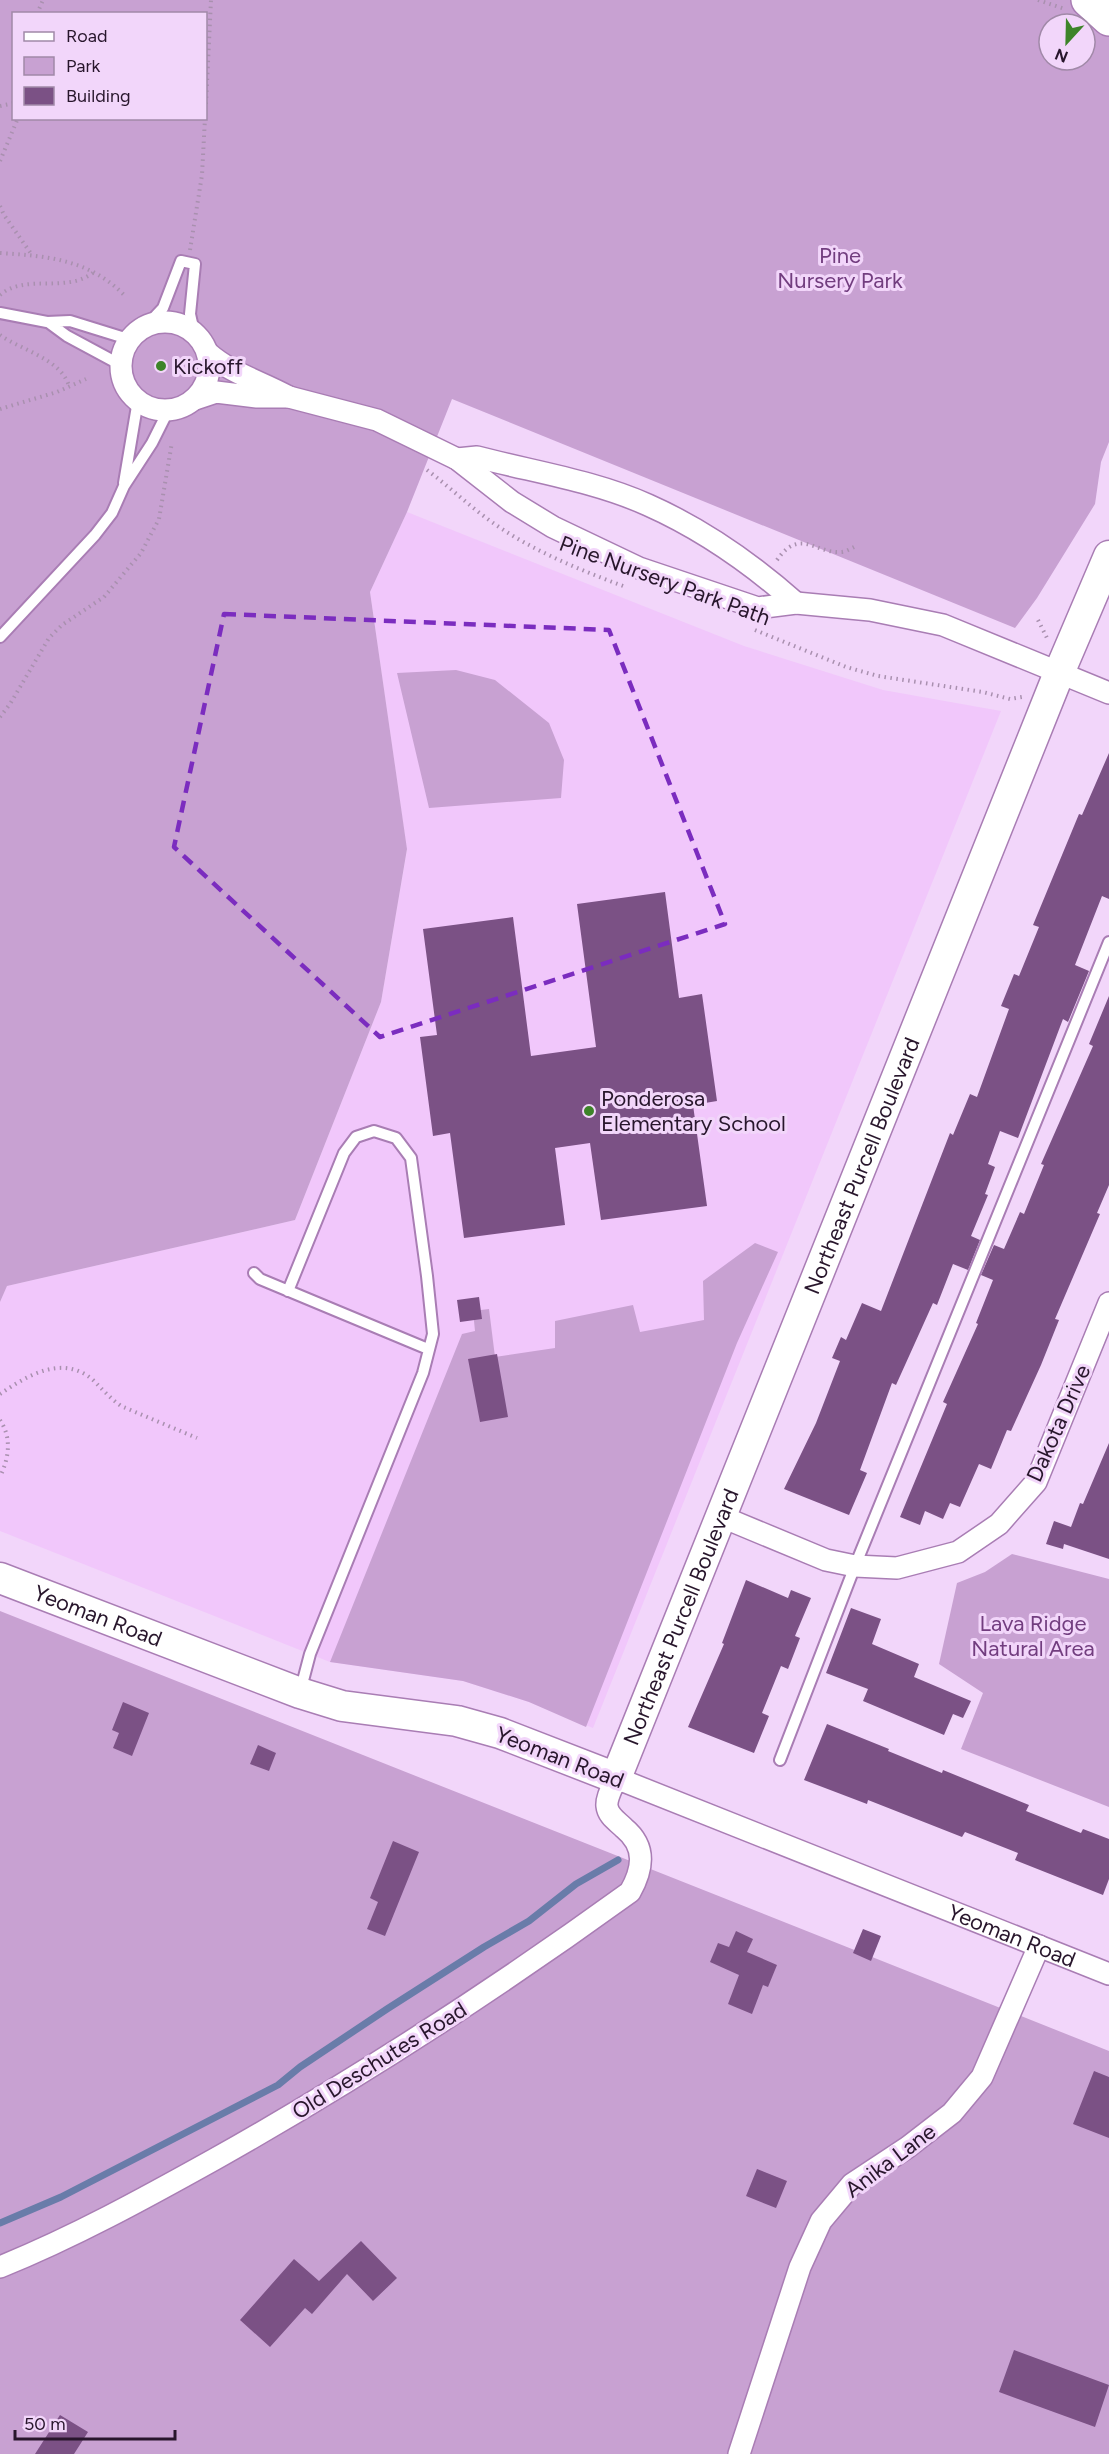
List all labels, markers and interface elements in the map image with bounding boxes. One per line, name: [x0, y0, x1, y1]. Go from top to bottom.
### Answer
legend: [12, 12, 207, 120]
north arrow: [1037, 12, 1097, 72]
text: Road: [66, 25, 107, 47]
text: N: [1052, 44, 1071, 67]
text: Park: [66, 55, 101, 77]
text: Building: [66, 85, 131, 107]
park label: Pine Nursery Park: [777, 242, 903, 294]
place label: Kickoff: [173, 353, 244, 380]
marker: Kickoff: [154, 359, 168, 373]
street label: Pine Nursery Park Path: [556, 530, 774, 631]
street label: Northeast Purcell Boulevard: [798, 1033, 926, 1298]
place label: Ponderosa Elementary School: [601, 1085, 786, 1137]
marker: Ponderosa Elementary School: [582, 1104, 596, 1118]
street label: Dakota Drive: [1021, 1360, 1096, 1486]
street label: Northeast Purcell Boulevard: [618, 1485, 745, 1749]
street label: Yeoman Road: [30, 1579, 166, 1653]
park label: Lava Ridge Natural Area: [971, 1610, 1095, 1662]
street label: Yeoman Road: [492, 1721, 628, 1794]
street label: Yeoman Road: [944, 1898, 1080, 1973]
street label: Old Deschutes Road: [287, 1996, 472, 2125]
street label: Anika Lane: [840, 2118, 941, 2203]
scale bar: [15, 2403, 176, 2441]
text: 50 m: [24, 2413, 66, 2435]

